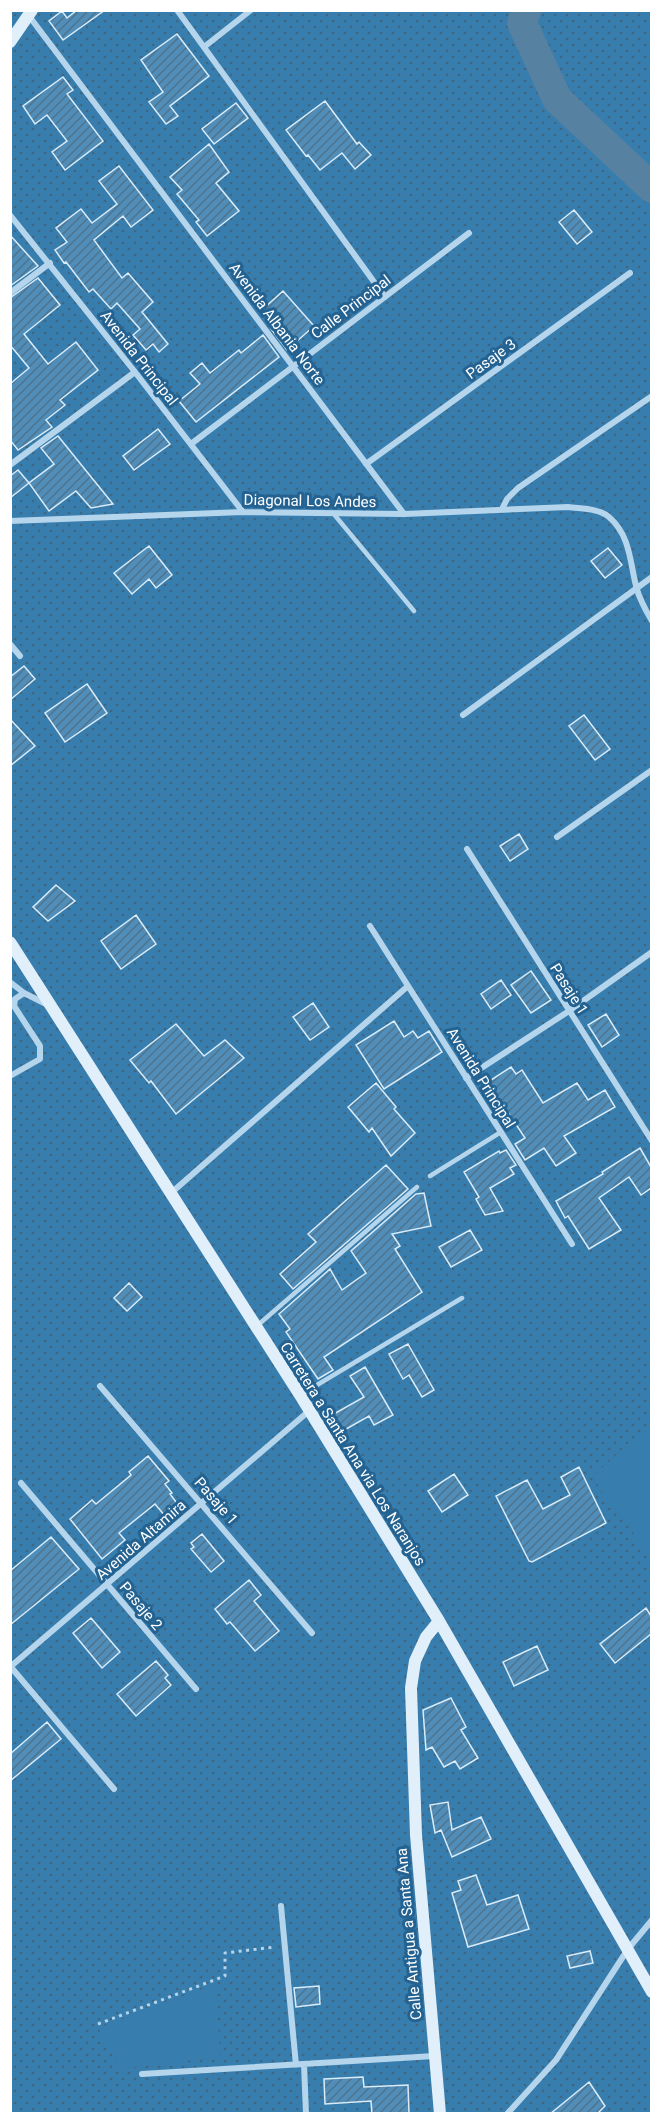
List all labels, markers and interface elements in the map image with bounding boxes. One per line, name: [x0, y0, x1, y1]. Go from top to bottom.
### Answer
street label: Avenida Albania Norte: [225, 259, 329, 389]
street label: Calle Principal: [308, 271, 394, 343]
street label: Avenida Principal: [96, 307, 182, 409]
street label: Pasaje 3: [463, 335, 519, 383]
street label: Diagonal Los Andes: [243, 491, 377, 511]
street label: Pasaje 1: [546, 960, 592, 1018]
street label: Avenida Principal: [443, 1024, 519, 1132]
street label: Carretera a Santa Ana via Los Naranjos: [276, 1339, 430, 1569]
street label: Pasaje 1: [190, 1474, 242, 1528]
street label: Avenida Altamira: [92, 1496, 190, 1584]
street label: Pasaje 2: [116, 1578, 166, 1634]
street label: Calle Antigua a Santa Ana: [393, 1847, 425, 2021]

